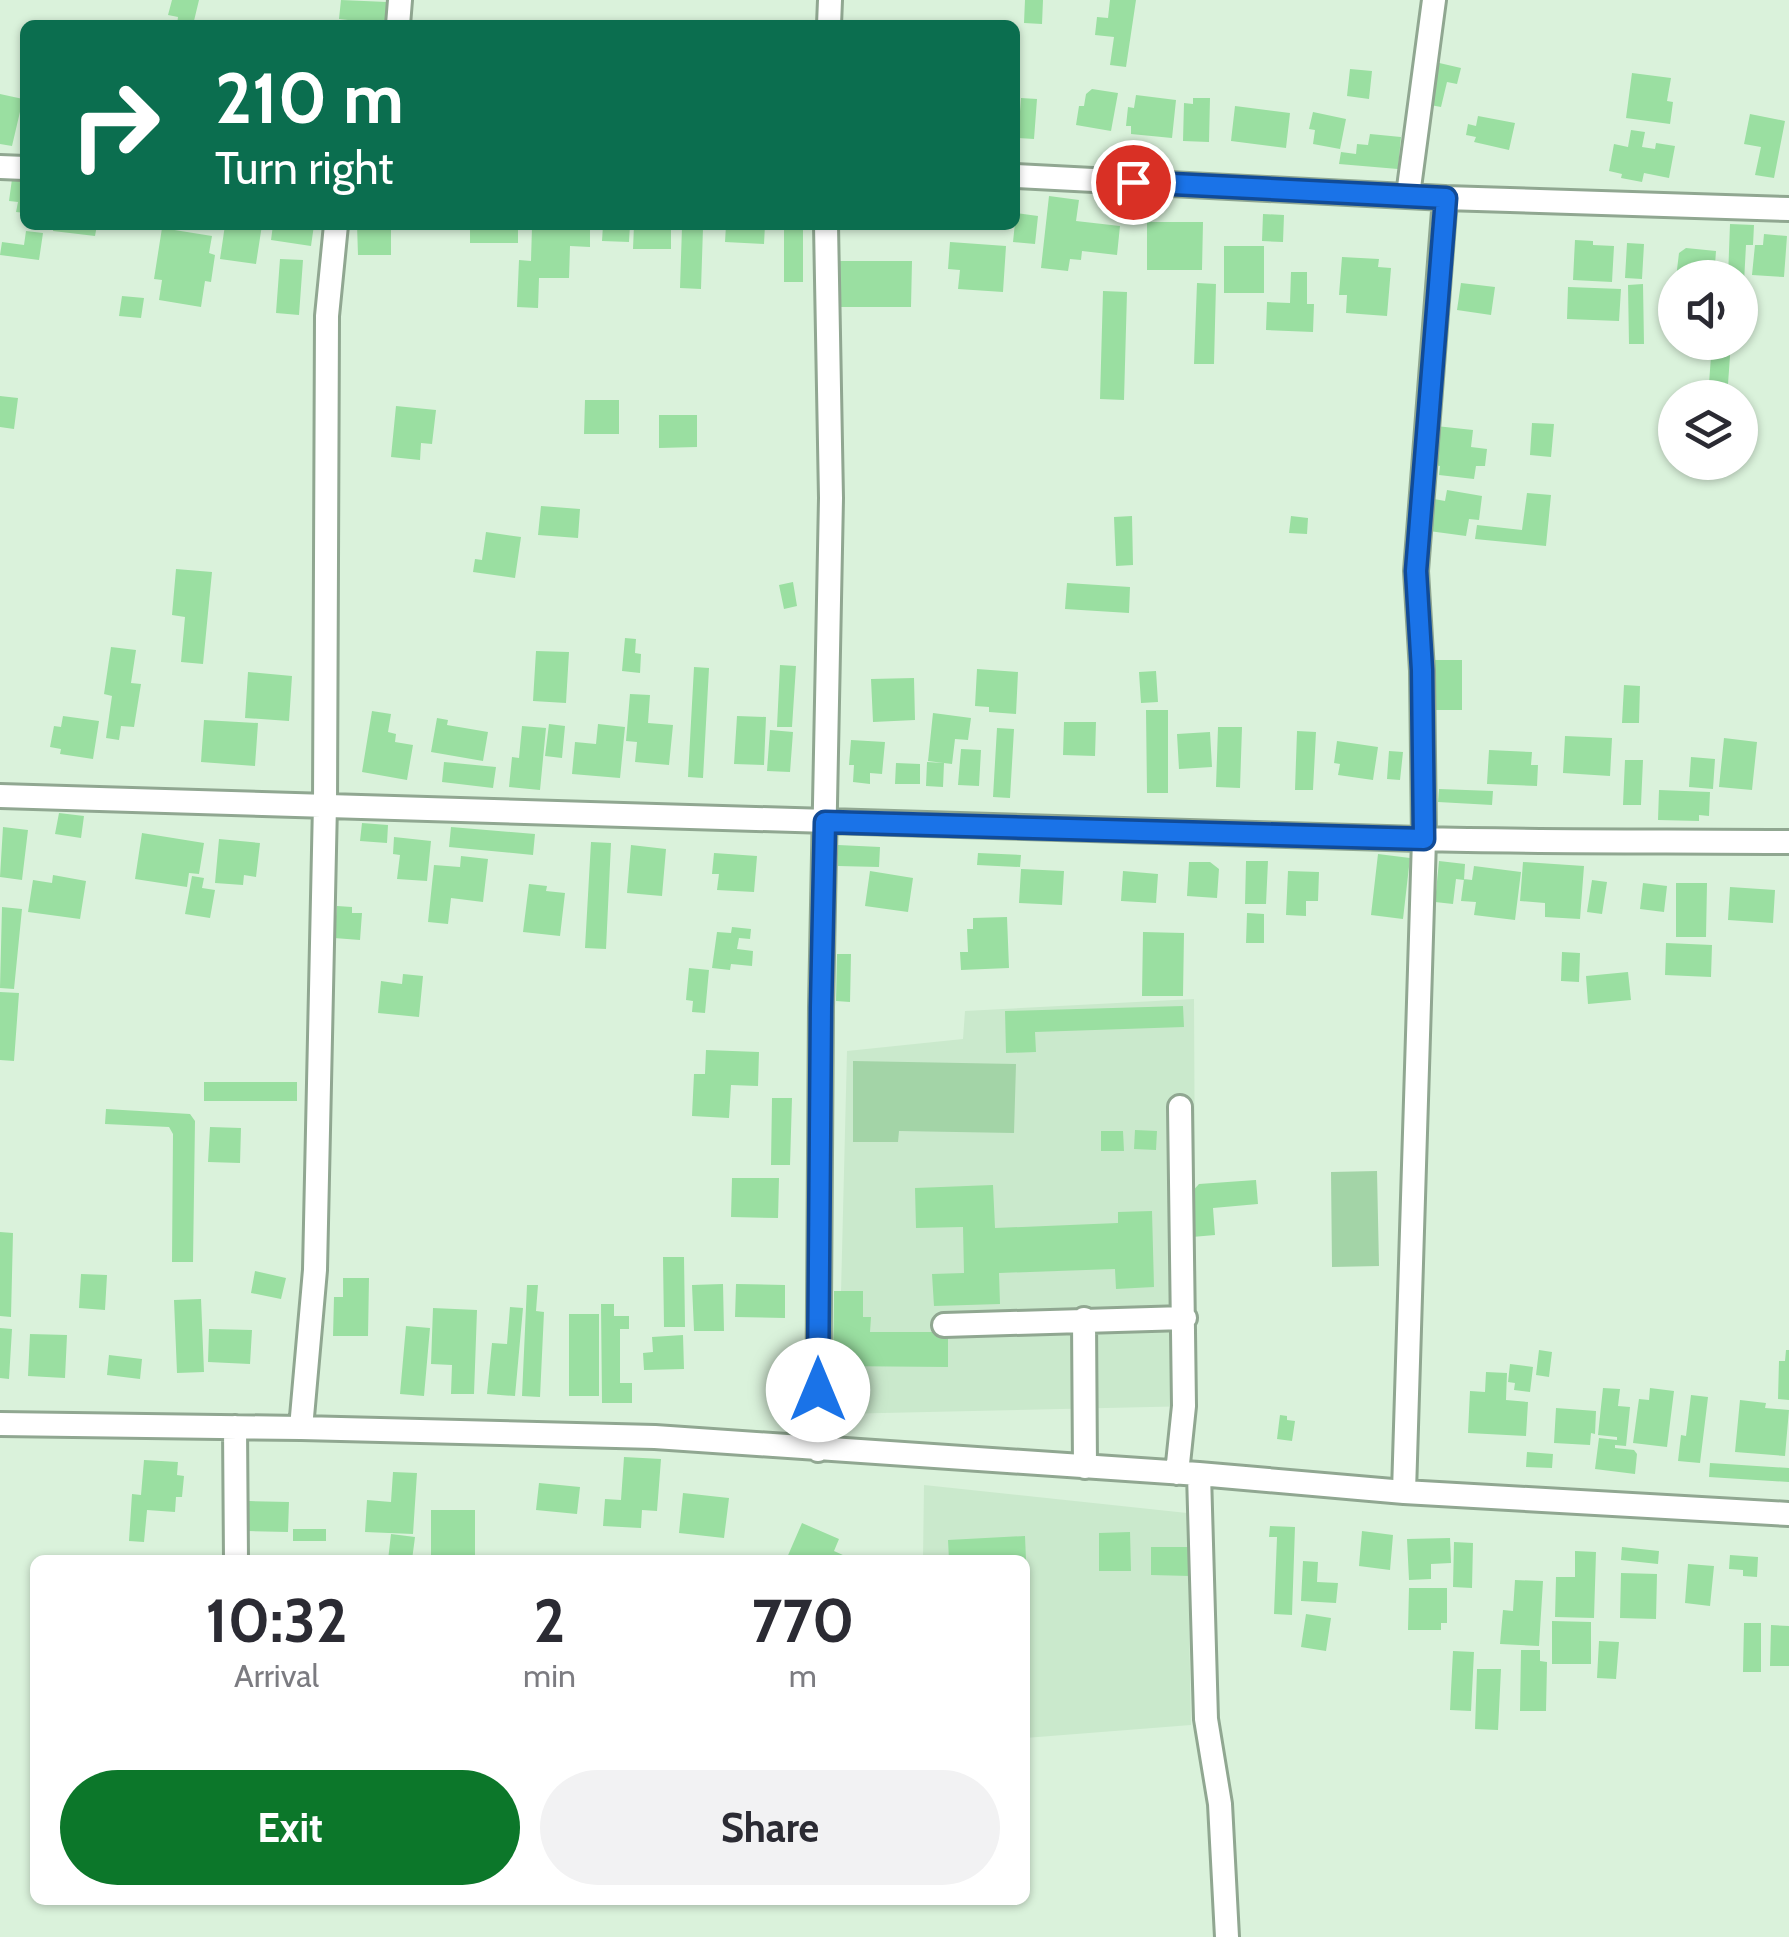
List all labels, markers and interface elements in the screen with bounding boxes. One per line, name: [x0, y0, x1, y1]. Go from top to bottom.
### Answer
text: 210 m: [215, 55, 404, 141]
icon: right: [50, 60, 180, 190]
pin: [1091, 140, 1176, 225]
text: Turn right: [215, 141, 394, 195]
icon: arrive: [1106, 155, 1161, 210]
map controls: [1658, 260, 1758, 480]
button: sound: [1658, 260, 1758, 360]
button: layers: [1658, 380, 1758, 480]
position arrow: [766, 1338, 870, 1442]
text: 10:32: [206, 1584, 347, 1657]
text: 2: [534, 1584, 565, 1657]
text: 770: [751, 1584, 854, 1657]
text: Arrival: [234, 1656, 319, 1695]
text: min: [523, 1656, 576, 1695]
text: m: [789, 1656, 817, 1695]
button: Exit: [60, 1770, 520, 1885]
button: Share: [540, 1770, 1000, 1885]

